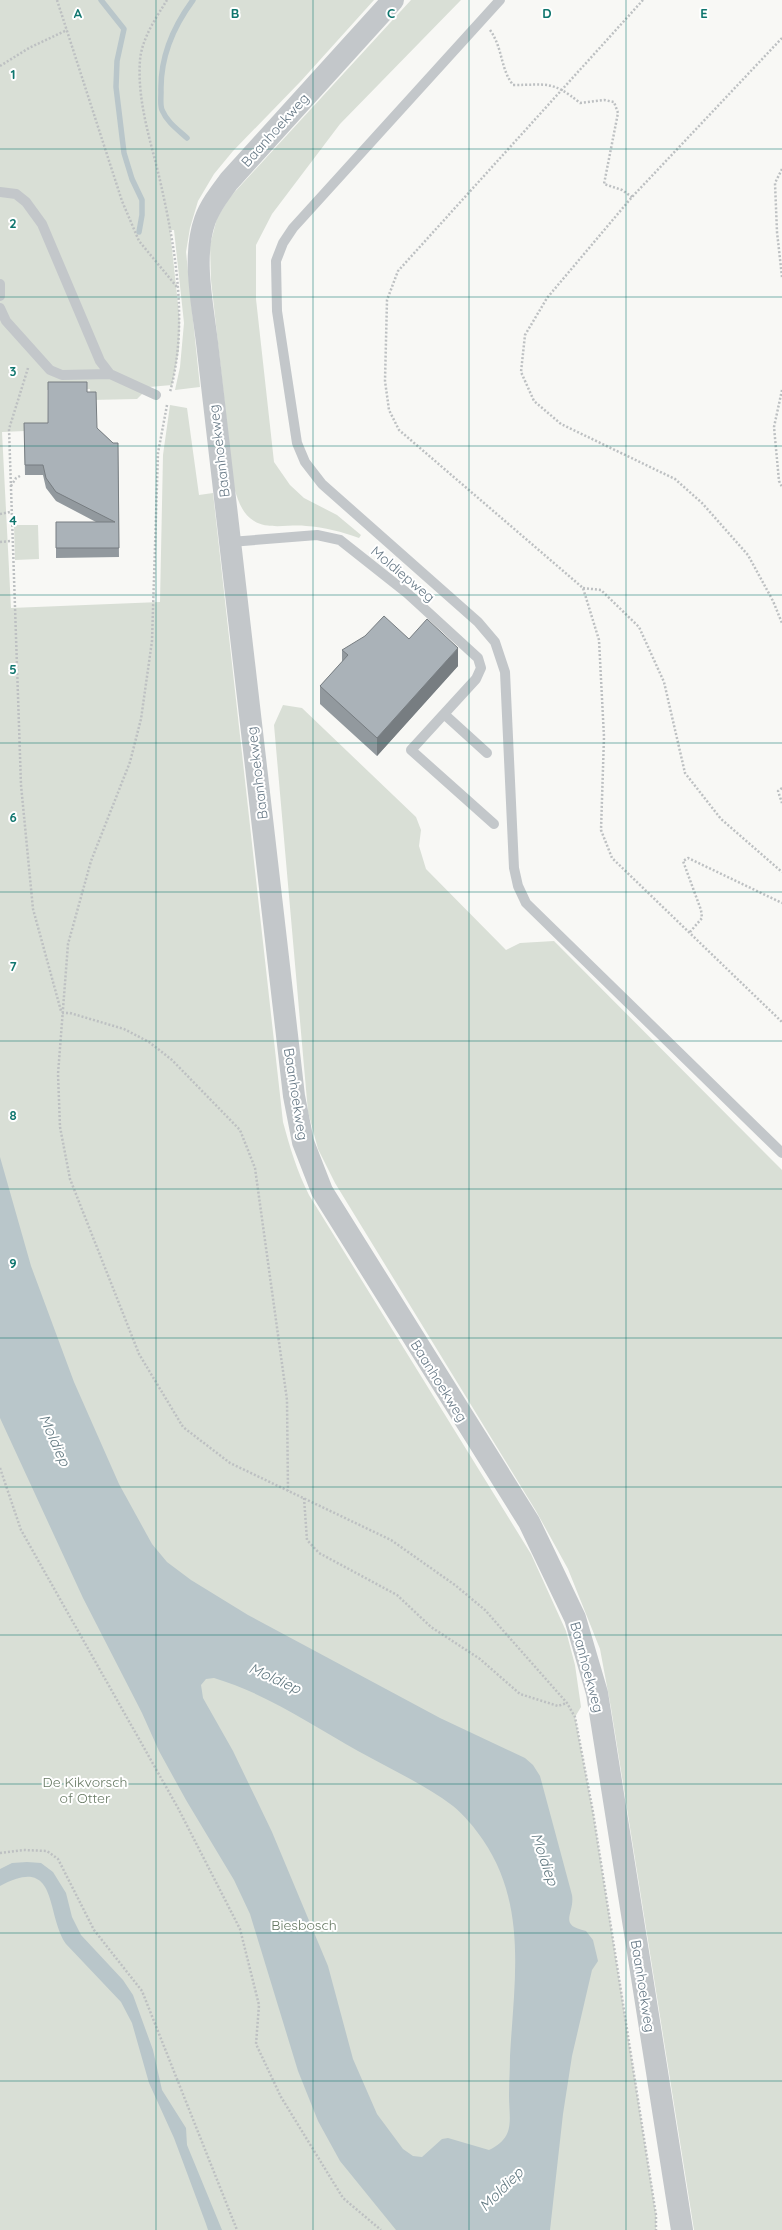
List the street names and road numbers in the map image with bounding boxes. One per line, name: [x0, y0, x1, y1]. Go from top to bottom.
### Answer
street label: Baanhoekweg: [237, 89, 313, 171]
street label: Baanhoekweg: [204, 404, 234, 498]
street label: Moldiepweg: [367, 542, 439, 606]
street label: Baanhoekweg: [242, 726, 272, 820]
street label: Baanhoekweg: [280, 1047, 312, 1141]
street label: Baanhoekweg: [407, 1337, 471, 1425]
street label: Baanhoekweg: [566, 1620, 608, 1714]
street label: Baanhoekweg: [627, 1939, 659, 2033]

